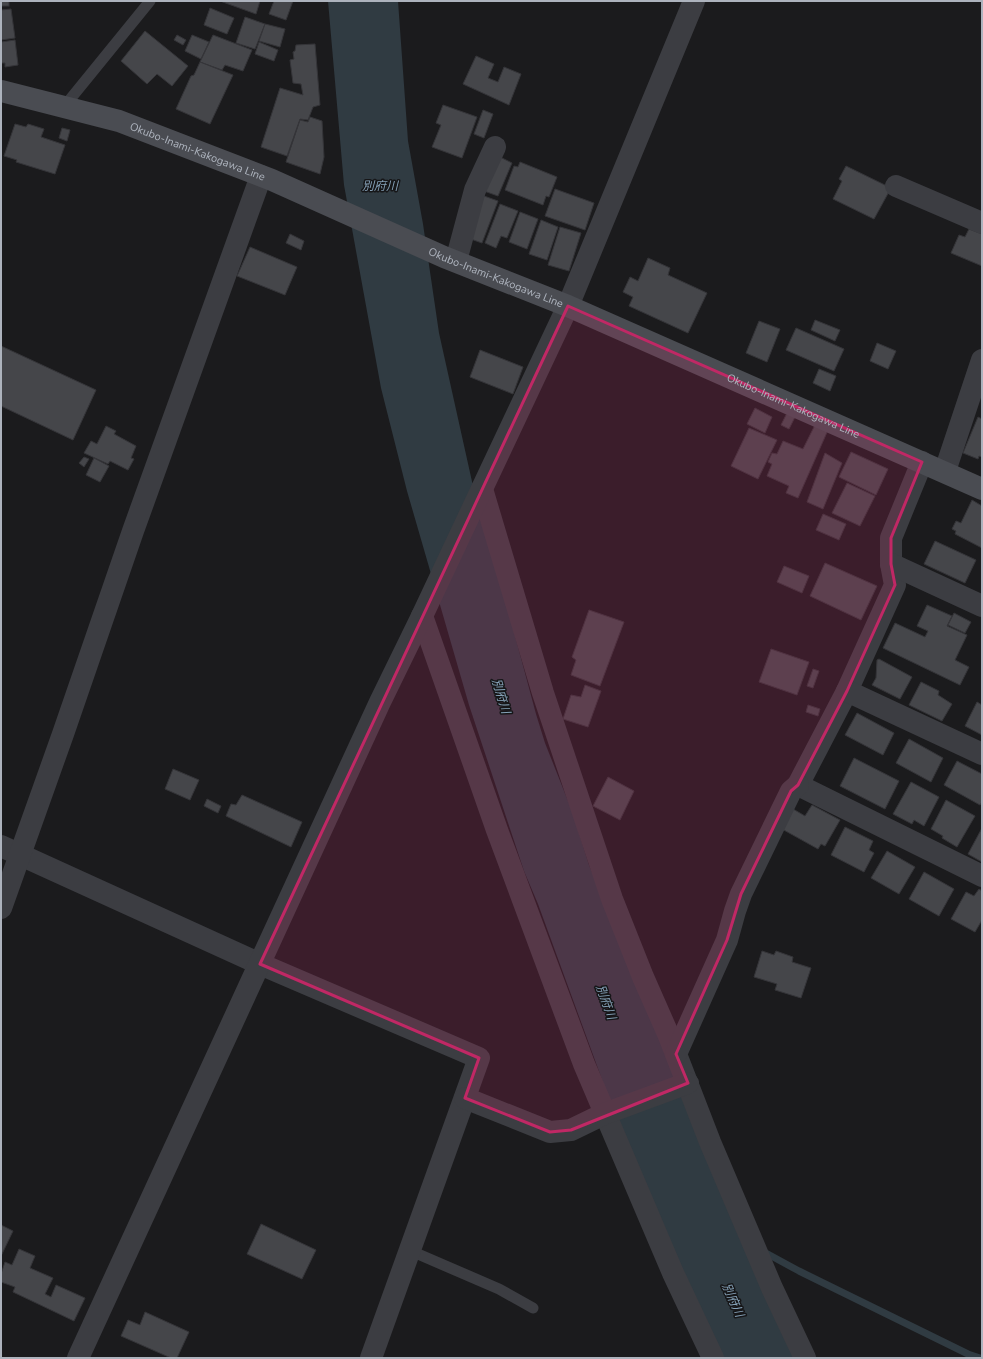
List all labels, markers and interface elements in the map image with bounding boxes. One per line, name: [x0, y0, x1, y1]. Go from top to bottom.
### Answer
street label: Okubo-Inami-Kakogawa Line: [128, 118, 268, 184]
water label: 別府川: [362, 178, 400, 194]
street label: Okubo-Inami-Kakogawa Line: [426, 244, 566, 311]
street label: Okubo-Inami-Kakogawa Line: [725, 370, 862, 442]
water label: 別府川: [488, 676, 514, 717]
water label: 別府川: [592, 982, 620, 1024]
water label: 別府川: [718, 1280, 748, 1322]

